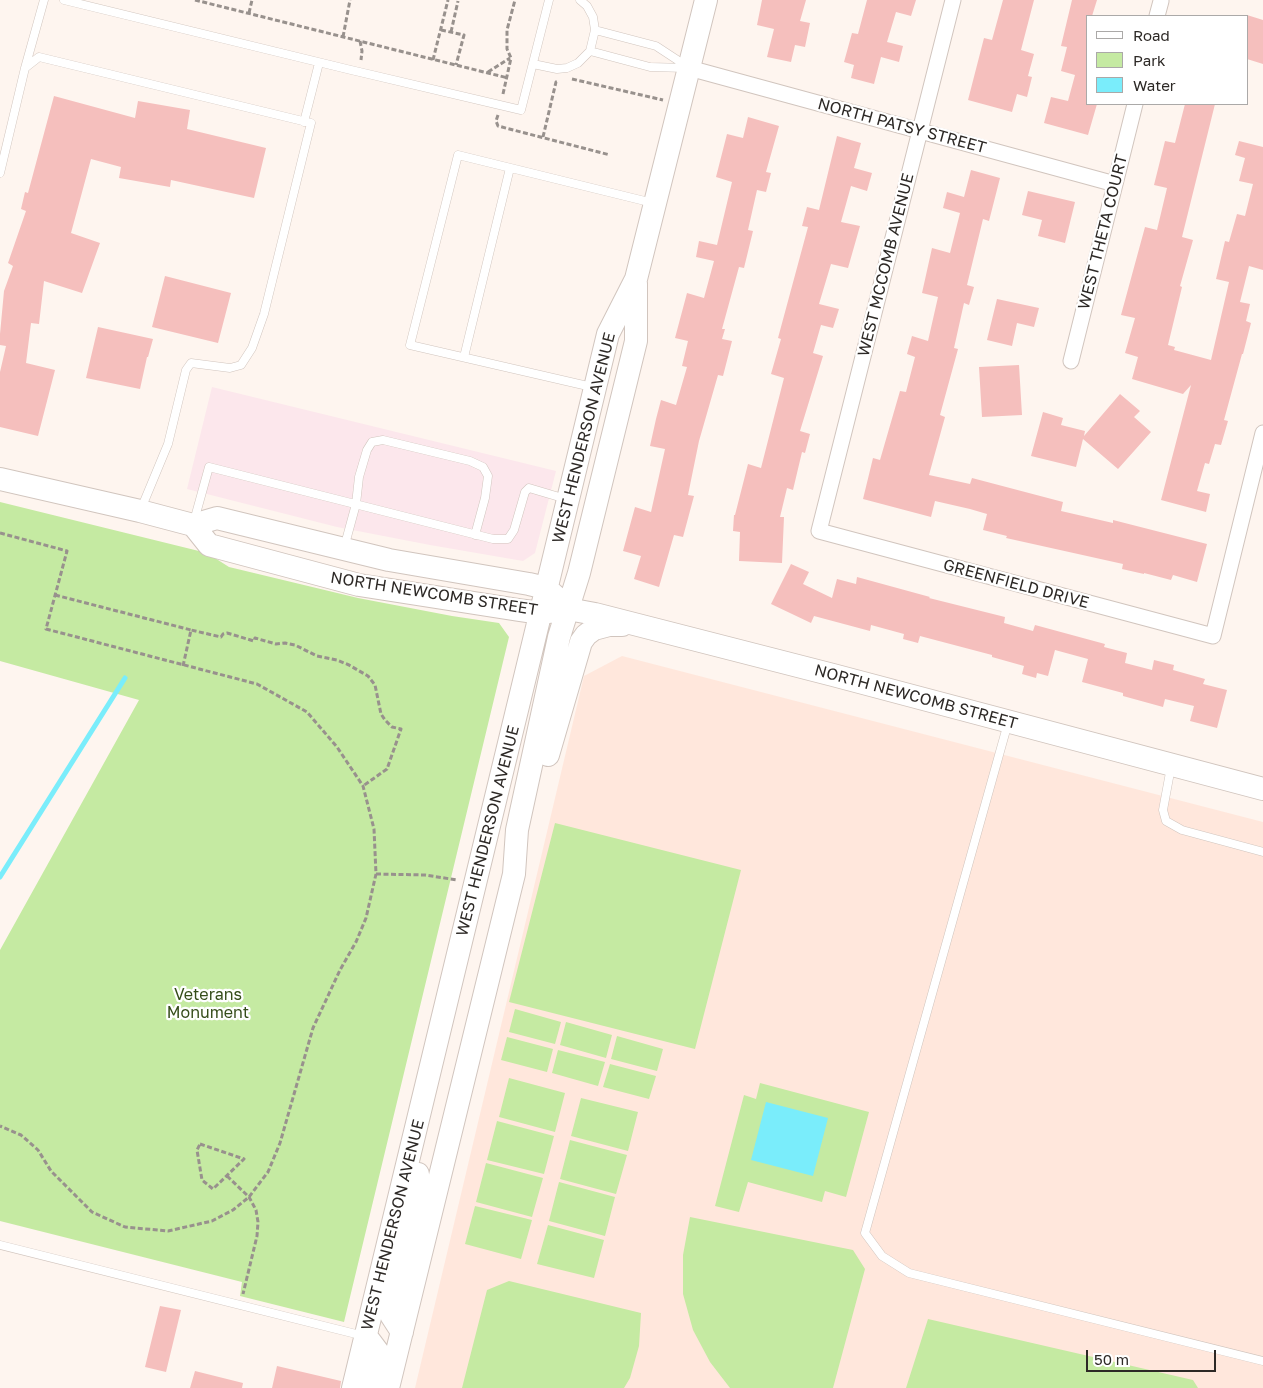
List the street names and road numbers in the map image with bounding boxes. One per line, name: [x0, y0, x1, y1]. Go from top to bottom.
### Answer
street label: NORTH PATSY STREET: [816, 94, 988, 158]
street label: WEST THETA COURT: [1074, 152, 1132, 312]
street label: WEST MCCOMB AVENUE: [854, 171, 918, 359]
street label: WEST HENDERSON AVENUE: [548, 331, 620, 545]
street label: GREENFIELD DRIVE: [941, 555, 1091, 613]
street label: NORTH NEWCOMB STREET: [329, 568, 539, 620]
street label: NORTH NEWCOMB STREET: [812, 661, 1020, 733]
street label: WEST HENDERSON AVENUE: [452, 724, 524, 938]
street label: WEST HENDERSON AVENUE: [357, 1118, 429, 1332]

